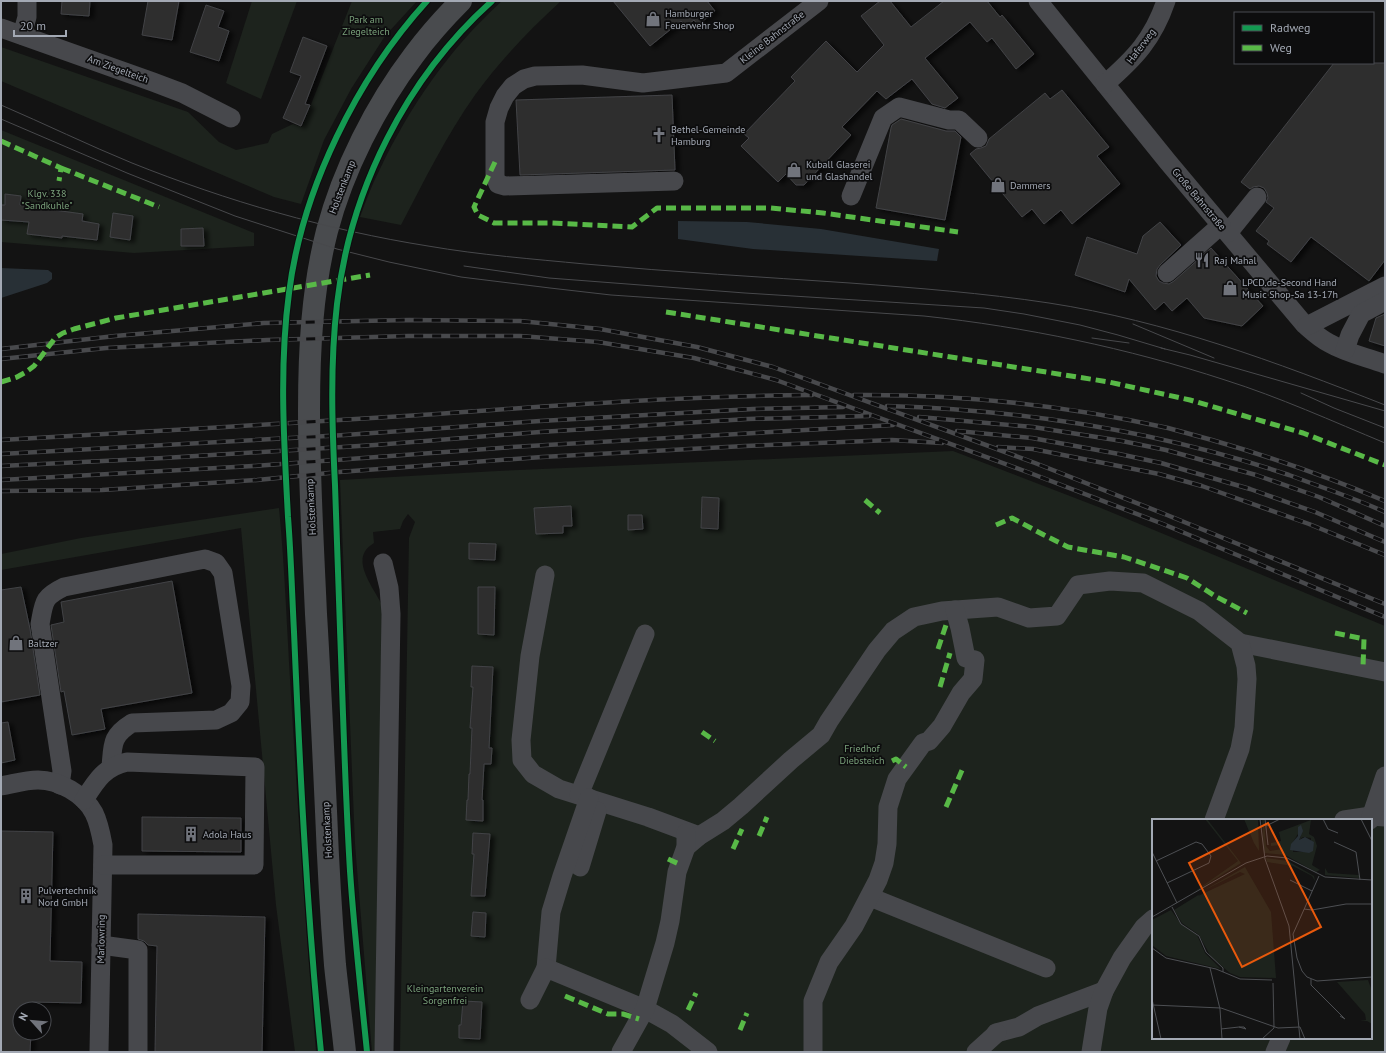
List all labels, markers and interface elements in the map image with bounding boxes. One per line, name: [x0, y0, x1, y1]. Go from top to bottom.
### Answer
place label: Hamburger Feuerwehr Shop: [665, 7, 735, 32]
street label: Kleine Bahnstraße: [737, 8, 807, 66]
shop icon: Hamburger Feuerwehr Shop: [644, 10, 662, 28]
scale bar: [14, 12, 66, 38]
legend: [1234, 12, 1374, 64]
park label: Park am Ziegelteich: [342, 13, 390, 38]
text: 20 m: [20, 18, 46, 33]
text: Radweg: [1270, 20, 1311, 35]
street label: Haferweg: [1124, 26, 1158, 66]
text: Weg: [1270, 40, 1292, 55]
street label: Am Ziegelteich: [86, 52, 150, 86]
place label: Bethel-Gemeinde Hamburg: [671, 123, 745, 148]
church icon: Bethel-Gemeinde Hamburg: [650, 126, 668, 144]
street label: Holstenkamp: [326, 158, 358, 216]
place label: Kuball Glaserei und Glashandel: [806, 158, 872, 183]
shop icon: Kuball Glaserei und Glashandel: [785, 161, 803, 179]
street label: Große Bahnstraße: [1169, 165, 1229, 233]
shop icon: Dammers: [989, 176, 1007, 194]
place label: Dammers: [1010, 179, 1050, 192]
park label: Klgv. 338 "Sandkuhle": [21, 187, 73, 212]
restaurant icon: Raj Mahal: [1193, 251, 1211, 269]
place label: Raj Mahal: [1214, 254, 1256, 267]
place label: LPCD.de-Second Hand Music Shop-Sa 13-17h: [1242, 276, 1338, 301]
shop icon: LPCD.de-Second Hand Music Shop-Sa 13-17h: [1221, 279, 1239, 297]
street label: Holstenkamp: [303, 479, 319, 535]
shop icon: Baltzer: [7, 634, 25, 652]
place label: Baltzer: [28, 637, 58, 650]
park label: Friedhof Diebsteich: [840, 742, 884, 767]
street label: Holstenkamp: [319, 802, 335, 858]
inset map: [1152, 819, 1372, 1039]
building icon: Adola Haus: [182, 825, 200, 843]
place label: Adola Haus: [203, 828, 251, 841]
place label: Pulvertechnik Nord GmbH: [38, 884, 96, 909]
building icon: Pulvertechnik Nord GmbH: [17, 887, 35, 905]
street label: Marlowring: [94, 915, 108, 963]
park label: Kleingartenverein Sorgenfrei: [407, 982, 483, 1007]
north arrow: [12, 1001, 52, 1041]
text: N: [15, 1010, 31, 1023]

